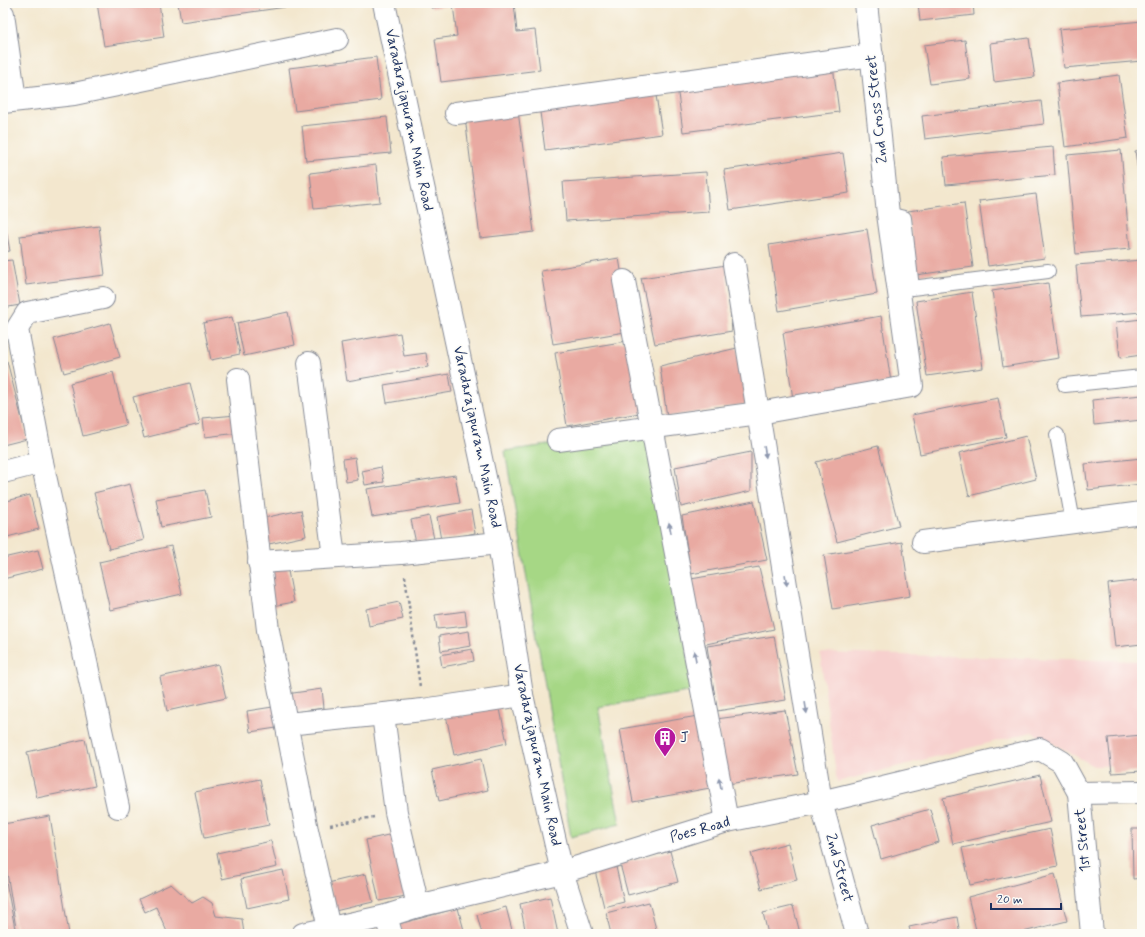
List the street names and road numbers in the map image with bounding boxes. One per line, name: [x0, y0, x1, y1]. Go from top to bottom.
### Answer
street label: Varadarajapuram Main Road: [380, 27, 438, 213]
street label: 2nd Cross Street: [861, 54, 893, 164]
street label: Varadarajapuram Main Road: [448, 344, 506, 530]
street label: Varadarajapuram Main Road: [508, 662, 566, 848]
street label: 1st Street: [1070, 807, 1096, 873]
street label: Poes Road: [668, 812, 733, 848]
street label: 2nd Street: [820, 831, 858, 905]

